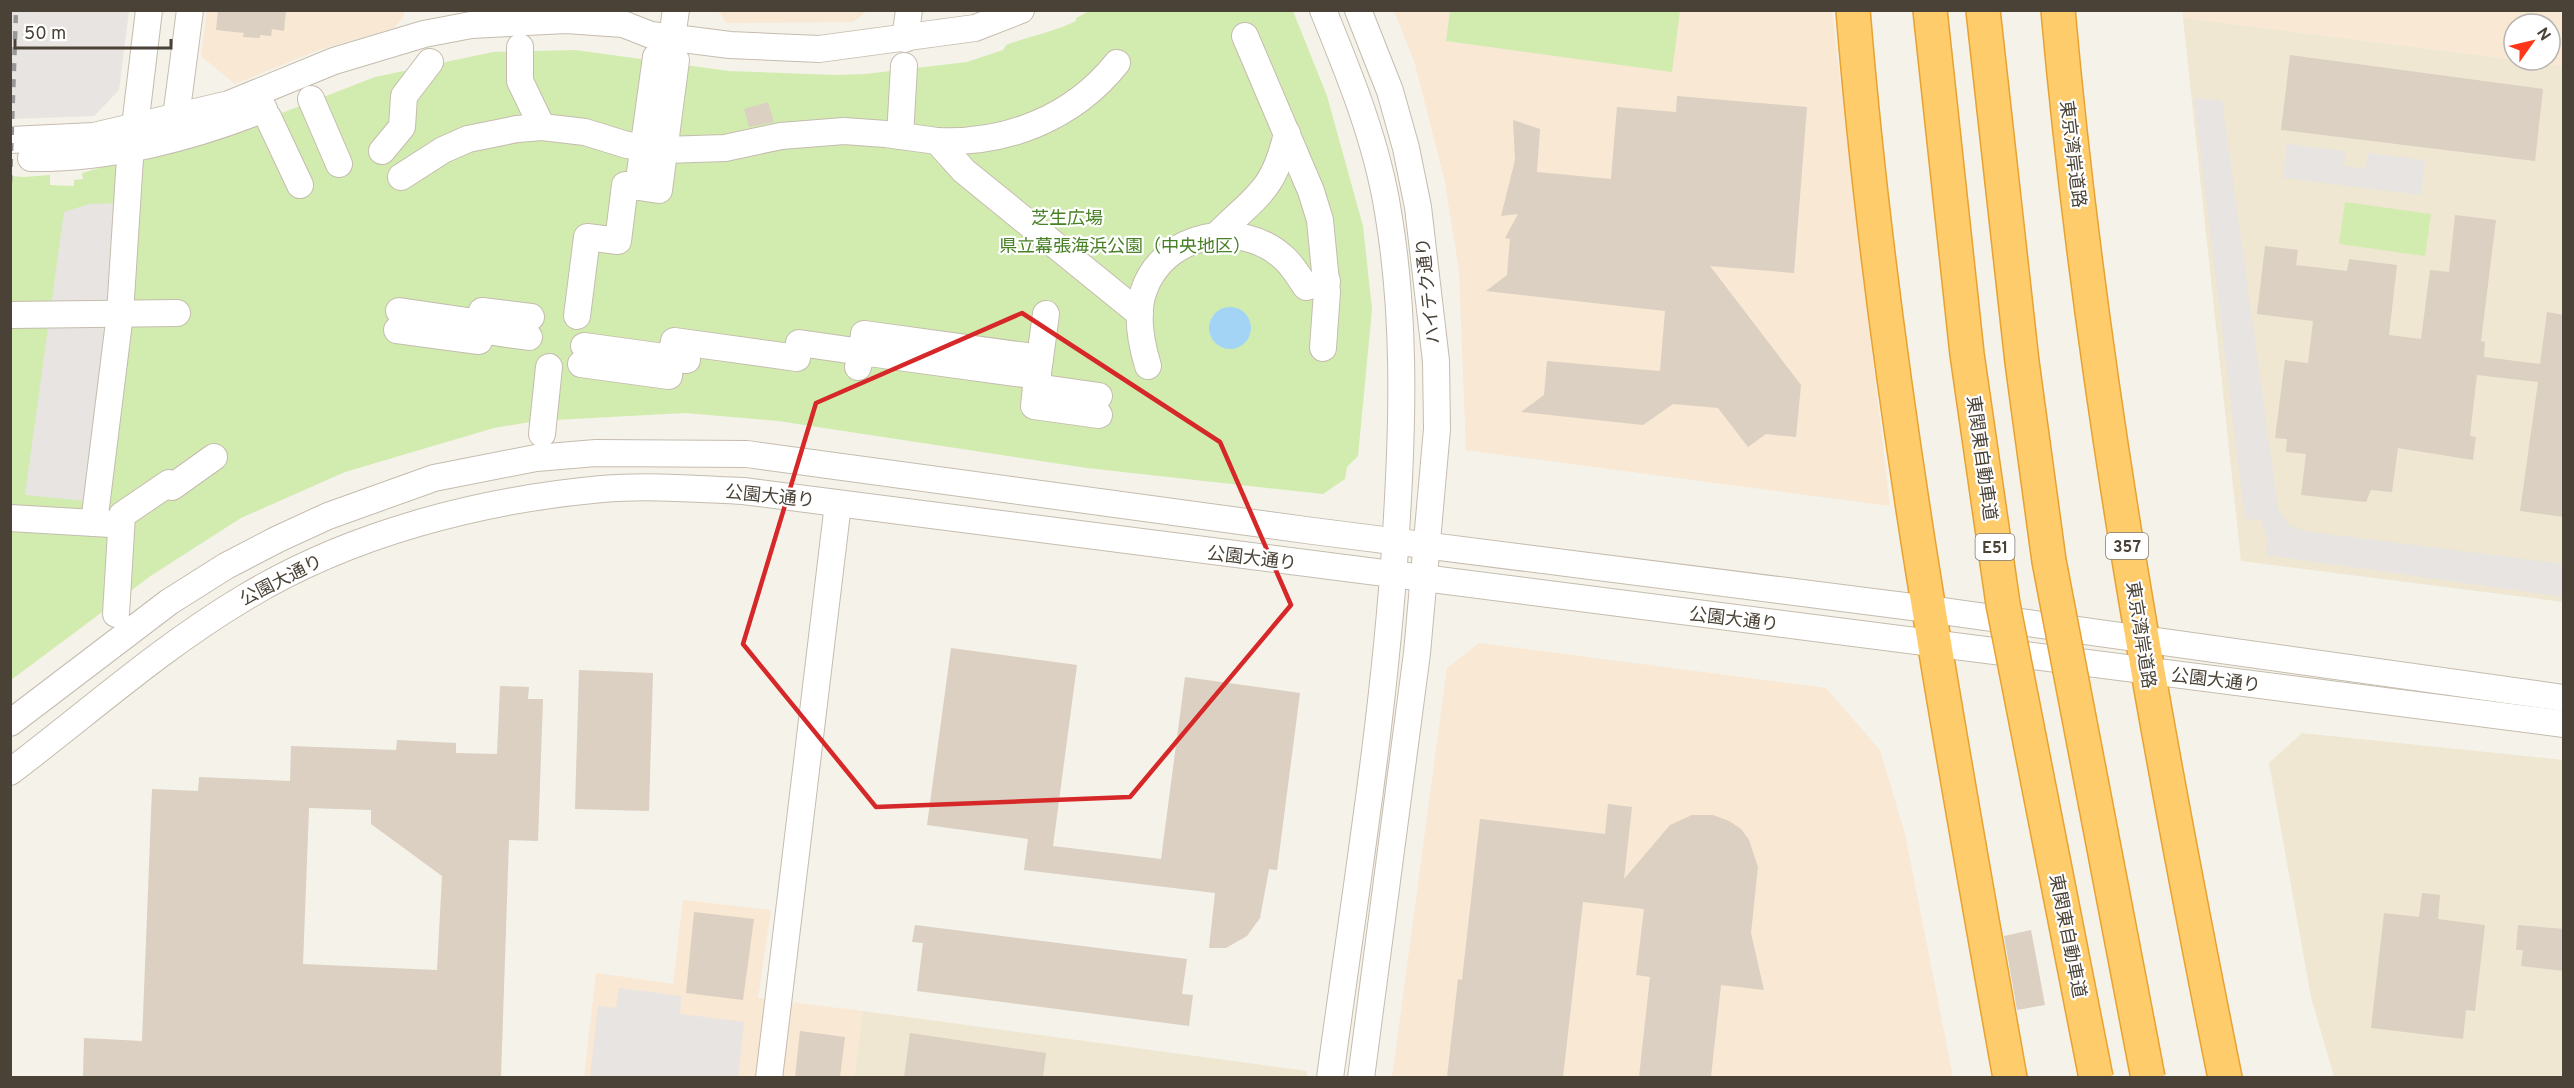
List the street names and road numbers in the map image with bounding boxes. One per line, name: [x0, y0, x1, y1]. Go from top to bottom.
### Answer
street label: 東京湾岸道路: [2054, 99, 2090, 209]
street label: ハイテク通り: [1412, 236, 1447, 345]
street label: 東関東自動車道: [1960, 394, 2001, 522]
street label: 公園大通り: [724, 481, 816, 514]
road number: 357: [2106, 533, 2148, 559]
road number: E51: [1976, 534, 2014, 560]
street label: 公園大通り: [1206, 543, 1298, 576]
street label: 公園大通り: [236, 551, 327, 612]
street label: 東京湾岸道路: [2120, 580, 2159, 690]
street label: 公園大通り: [1688, 604, 1780, 637]
street label: 公園大通り: [2170, 665, 2262, 698]
street label: 東関東自動車道: [2043, 872, 2090, 1000]

